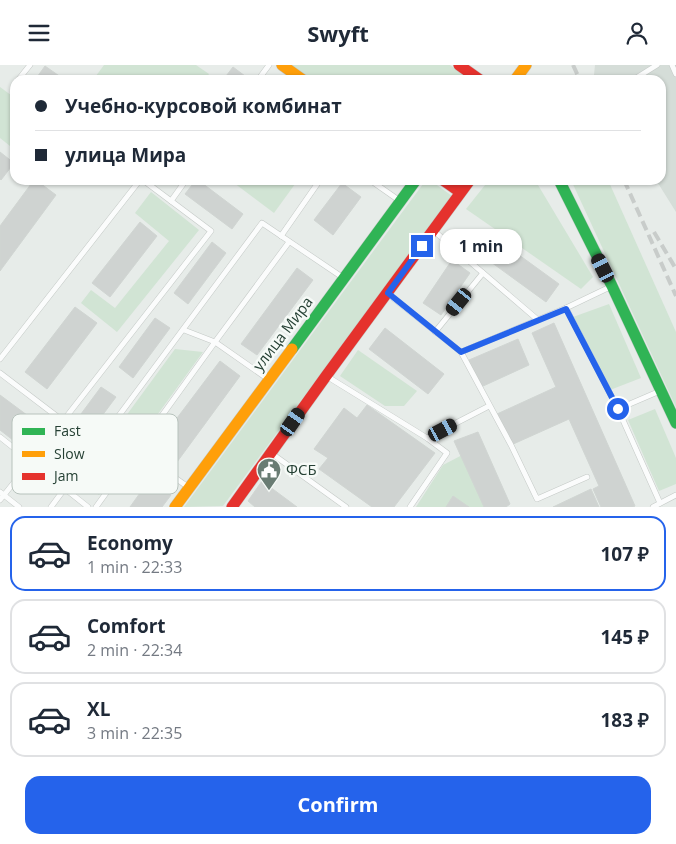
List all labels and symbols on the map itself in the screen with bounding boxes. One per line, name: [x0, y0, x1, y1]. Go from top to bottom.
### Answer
callout: 1 min: [440, 229, 522, 263]
route end: [411, 235, 433, 257]
car: [589, 251, 616, 285]
car: [443, 286, 474, 318]
street label: улица Мира: [248, 292, 317, 374]
route start: [607, 398, 629, 420]
car: [278, 405, 307, 439]
legend: [12, 414, 178, 494]
car: [426, 416, 459, 444]
text: Fast: [54, 421, 81, 440]
text: Slow: [54, 444, 85, 463]
public building icon: ФСБ: [256, 457, 282, 491]
place label: ФСБ: [286, 459, 317, 479]
text: Jam: [52, 466, 79, 485]

